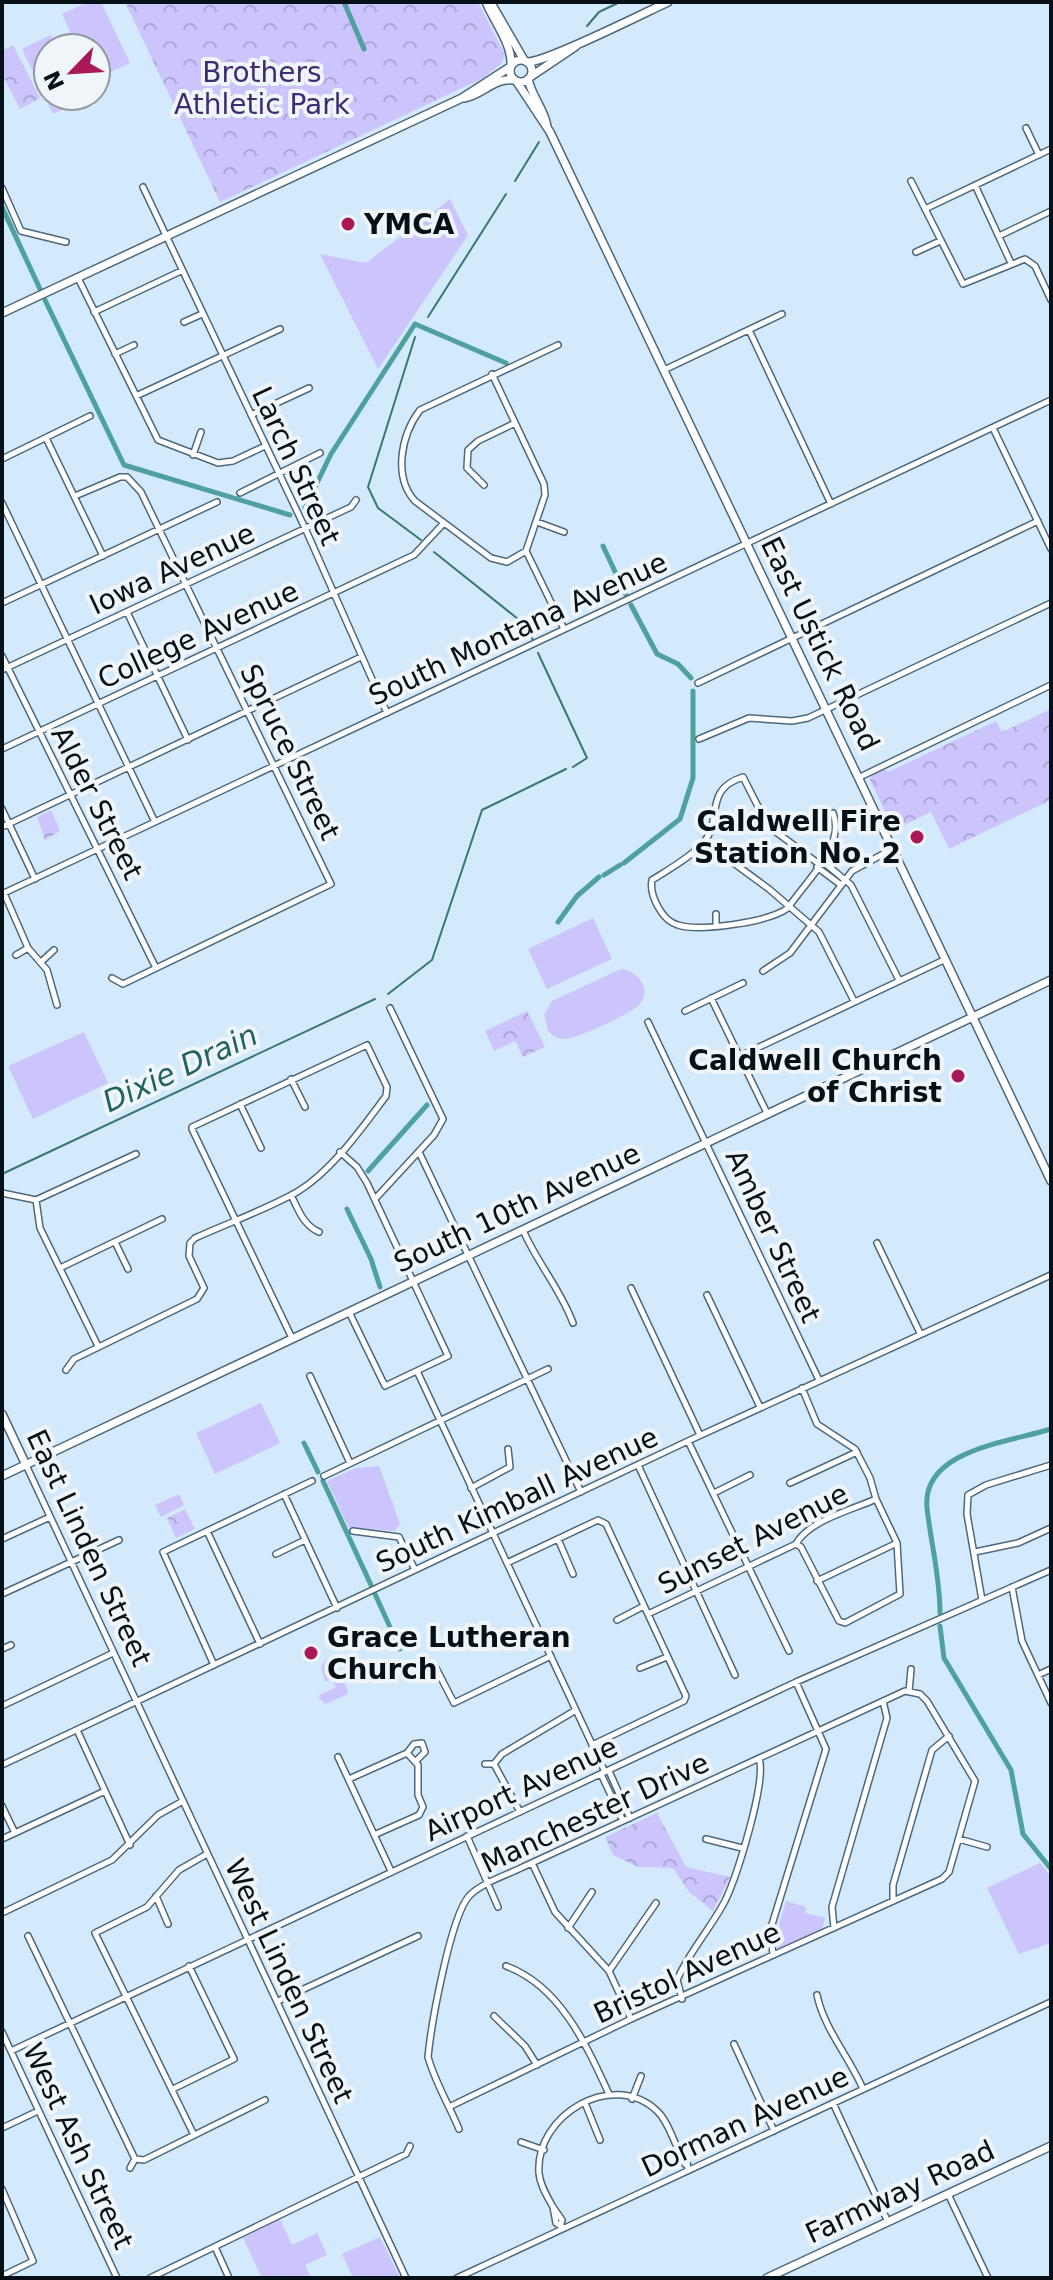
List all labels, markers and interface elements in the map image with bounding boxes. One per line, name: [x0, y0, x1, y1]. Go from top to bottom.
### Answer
north arrow: [32, 32, 112, 112]
park label: Brothers Athletic Park: [174, 56, 351, 121]
text: N: [39, 67, 70, 94]
place label: YMCA: [363, 208, 455, 241]
marker: YMCA: [339, 215, 357, 233]
street label: Larch Street: [245, 382, 347, 550]
street label: Iowa Avenue: [84, 516, 260, 622]
street label: East Ustick Road: [754, 532, 886, 756]
street label: South Montana Avenue: [364, 545, 672, 713]
street label: College Avenue: [93, 574, 303, 696]
street label: Spruce Street: [233, 659, 347, 845]
street label: Alder Street: [44, 721, 150, 885]
place label: Caldwell Fire Station No. 2: [694, 805, 901, 870]
marker: Caldwell Fire Station No. 2: [908, 828, 926, 846]
water label: Dixie Drain: [97, 1017, 263, 1119]
place label: Caldwell Church of Christ: [688, 1044, 942, 1109]
marker: Caldwell Church of Christ: [949, 1067, 967, 1085]
street label: South 10th Avenue: [389, 1137, 645, 1279]
street label: Amber Street: [719, 1144, 827, 1328]
street label: South Kimball Avenue: [371, 1420, 663, 1580]
street label: East Linden Street: [20, 1424, 158, 1672]
street label: Sunset Avenue: [652, 1477, 854, 1601]
place label: Grace Lutheran Church: [327, 1621, 571, 1686]
marker: Grace Lutheran Church: [302, 1644, 320, 1662]
street label: Airport Avenue: [419, 1730, 623, 1848]
street label: Manchester Drive: [476, 1746, 714, 1880]
street label: West Linden Street: [218, 1854, 360, 2108]
street label: Bristol Avenue: [589, 1915, 785, 2031]
street label: West Ash Street: [16, 2038, 140, 2254]
street label: Dorman Avenue: [636, 2060, 854, 2184]
street label: Farmway Road: [800, 2134, 1000, 2250]

